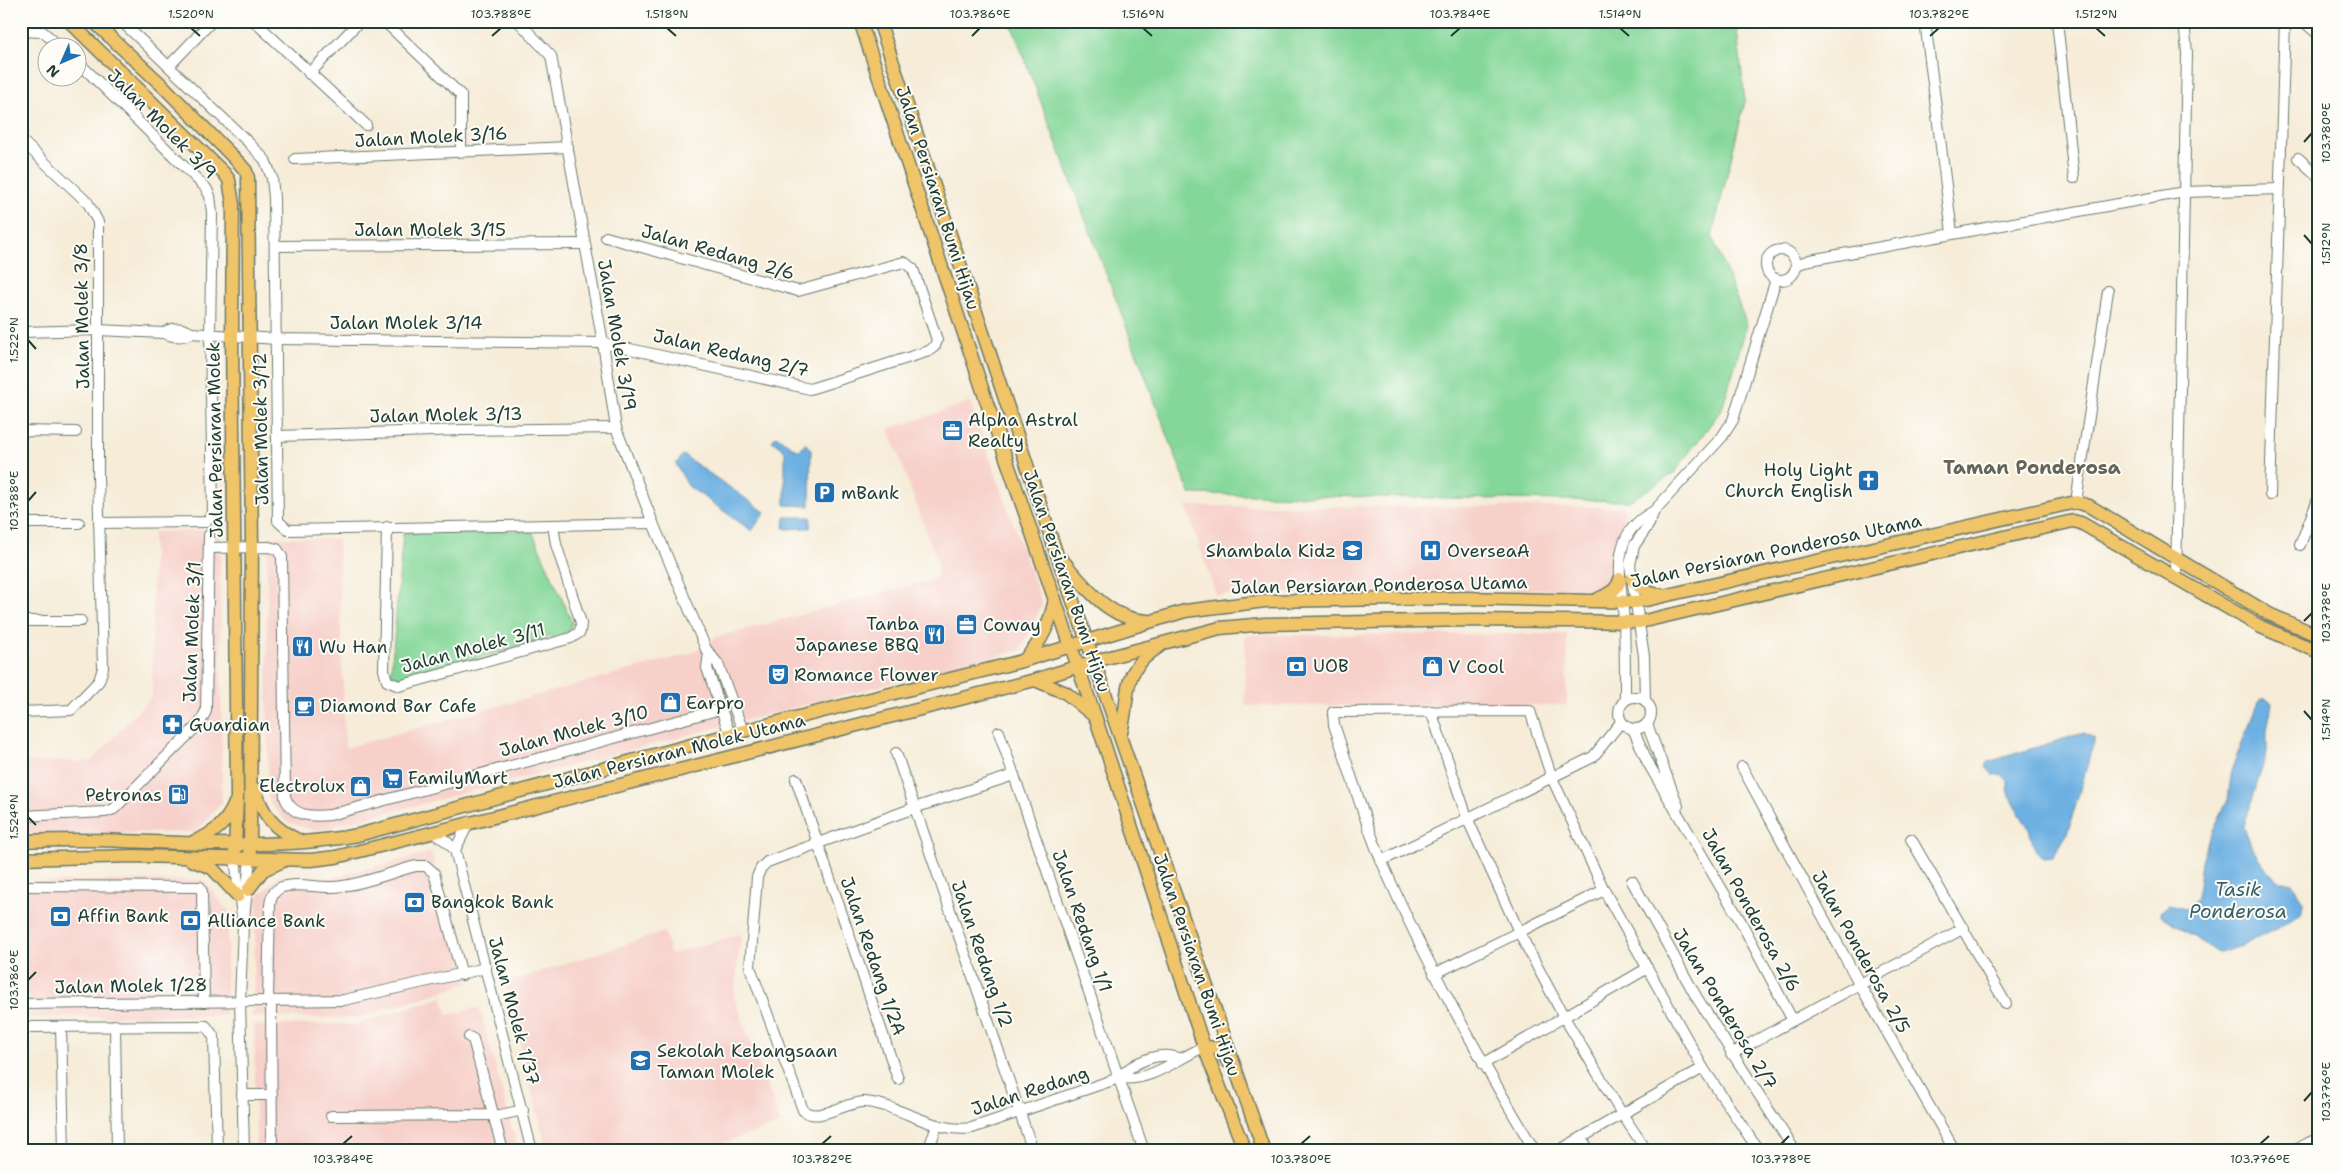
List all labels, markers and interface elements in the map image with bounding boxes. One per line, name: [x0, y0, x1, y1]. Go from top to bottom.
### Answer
text: 1.520°N: [168, 6, 214, 22]
text: 103.788°E: [471, 6, 531, 22]
text: 1.518°N: [645, 6, 689, 22]
text: 103.786°E: [950, 6, 1010, 22]
text: 1.516°N: [1122, 6, 1164, 22]
text: 103.784°E: [1430, 6, 1490, 22]
text: 1.514°N: [1599, 6, 1641, 22]
text: 103.782°E: [1909, 6, 1969, 22]
text: 1.512°N: [2075, 6, 2117, 22]
north arrow: [38, 38, 88, 88]
text: N: [43, 61, 63, 81]
street label: Jalan Molek 3/9: [102, 64, 222, 184]
street label: Jalan Persiaran Bumi Hijau: [890, 83, 986, 313]
text: 103.780°E: [2318, 103, 2334, 163]
street label: Jalan Molek 3/16: [354, 121, 508, 153]
street label: Jalan Molek 3/15: [354, 218, 506, 242]
street label: Jalan Redang 2/6: [638, 219, 798, 285]
text: 1.512°N: [2318, 223, 2334, 265]
street label: Jalan Molek 3/8: [69, 243, 95, 389]
street label: Jalan Molek 3/19: [592, 257, 642, 413]
street label: Jalan Molek 3/14: [329, 311, 483, 335]
text: 1.522°N: [6, 317, 22, 363]
street label: Jalan Redang 2/7: [651, 323, 811, 383]
street label: Jalan Persiaran Molek: [201, 342, 229, 538]
street label: Jalan Molek 3/12: [248, 352, 274, 506]
street label: Jalan Molek 3/13: [369, 402, 523, 428]
place label: Alpha Astral Realty: [968, 408, 1079, 453]
office icon: Alpha Astral Realty: [940, 418, 964, 442]
district label: Taman Ponderosa: [1943, 455, 2121, 480]
place label: Holy Light Church English: [1725, 458, 1853, 503]
street label: Jalan Persiaran Bumi Hijau: [1018, 466, 1116, 696]
church icon: Holy Light Church English: [1857, 468, 1881, 492]
text: 103.788°E: [6, 471, 22, 531]
parking icon: mBank: [813, 481, 837, 505]
place label: mBank: [841, 481, 899, 505]
street label: Jalan Persiaran Ponderosa Utama: [1628, 508, 1924, 594]
place label: Shambala Kidz: [1206, 539, 1336, 563]
school or university icon: Shambala Kidz: [1340, 539, 1364, 563]
hospital icon: OverseaA: [1419, 539, 1443, 563]
place label: OverseaA: [1447, 539, 1530, 563]
street label: Jalan Molek 3/1: [178, 561, 206, 703]
street label: Jalan Persiaran Ponderosa Utama: [1230, 570, 1528, 600]
text: 103.778°E: [2318, 583, 2334, 643]
place label: Tanba Japanese BBQ: [795, 612, 919, 657]
office icon: Coway: [955, 613, 979, 637]
place label: Coway: [983, 613, 1041, 637]
street label: Jalan Molek 3/11: [398, 617, 548, 679]
restaurant icon: Tanba Japanese BBQ: [923, 622, 947, 646]
restaurant icon: Wu Han: [291, 635, 315, 659]
place label: Wu Han: [319, 635, 387, 659]
bank icon: UOB: [1285, 654, 1309, 678]
place label: UOB: [1313, 654, 1349, 678]
shop icon: V Cool: [1420, 655, 1444, 679]
place label: V Cool: [1448, 655, 1505, 679]
theatre icon: Romance Flower: [766, 663, 790, 687]
place label: Romance Flower: [794, 663, 939, 687]
shop icon: Earpro: [658, 691, 682, 715]
place label: Earpro: [686, 691, 744, 715]
cafe icon: Diamond Bar Cafe: [292, 694, 316, 718]
place label: Diamond Bar Cafe: [320, 694, 477, 718]
text: 1.514°N: [2318, 699, 2334, 741]
street label: Jalan Molek 3/10: [497, 700, 651, 762]
street label: Jalan Persiaran Molek Utama: [550, 708, 808, 794]
pharmacy icon: Guardian: [161, 713, 185, 737]
place label: Guardian: [189, 713, 270, 737]
supermarket icon: FamilyMart: [380, 766, 404, 790]
place label: FamilyMart: [408, 766, 508, 790]
place label: Electrolux: [259, 774, 345, 798]
shop icon: Electrolux: [349, 774, 373, 798]
place label: Petronas: [85, 783, 162, 807]
fuel station icon: Petronas: [166, 783, 190, 807]
text: 1.524°N: [6, 794, 22, 840]
street label: Jalan Ponderosa 2/6: [1696, 824, 1806, 996]
street label: Jalan Redang 1/1: [1046, 847, 1118, 995]
street label: Jalan Persiaran Bumi Hijau: [1148, 850, 1246, 1080]
street label: Jalan Ponderosa 2/5: [1806, 866, 1916, 1038]
street label: Jalan Redang 1/2A: [835, 874, 911, 1038]
street label: Jalan Redang 1/2: [946, 877, 1018, 1031]
water label: Tasik Ponderosa: [2189, 877, 2287, 924]
bank icon: Bangkok Bank: [403, 890, 427, 914]
place label: Bangkok Bank: [431, 890, 554, 914]
bank icon: Affin Bank: [49, 904, 73, 928]
place label: Affin Bank: [77, 904, 169, 928]
bank icon: Alliance Bank: [179, 909, 203, 933]
place label: Alliance Bank: [207, 909, 326, 933]
street label: Jalan Ponderosa 2/7: [1667, 924, 1783, 1094]
street label: Jalan Molek 1/37: [483, 934, 545, 1088]
text: 103.786°E: [6, 950, 22, 1010]
street label: Jalan Molek 1/28: [54, 973, 208, 999]
place label: Sekolah Kebangsaan Taman Molek: [657, 1039, 837, 1084]
school or university icon: Sekolah Kebangsaan Taman Molek: [629, 1049, 653, 1073]
street label: Jalan Redang: [968, 1061, 1092, 1121]
text: 103.776°E: [2318, 1062, 2334, 1122]
text: 103.784°E: [313, 1151, 373, 1167]
text: 103.782°E: [792, 1151, 852, 1167]
text: 103.780°E: [1271, 1151, 1331, 1167]
text: 103.778°E: [1751, 1151, 1811, 1167]
text: 103.776°E: [2230, 1151, 2290, 1167]

